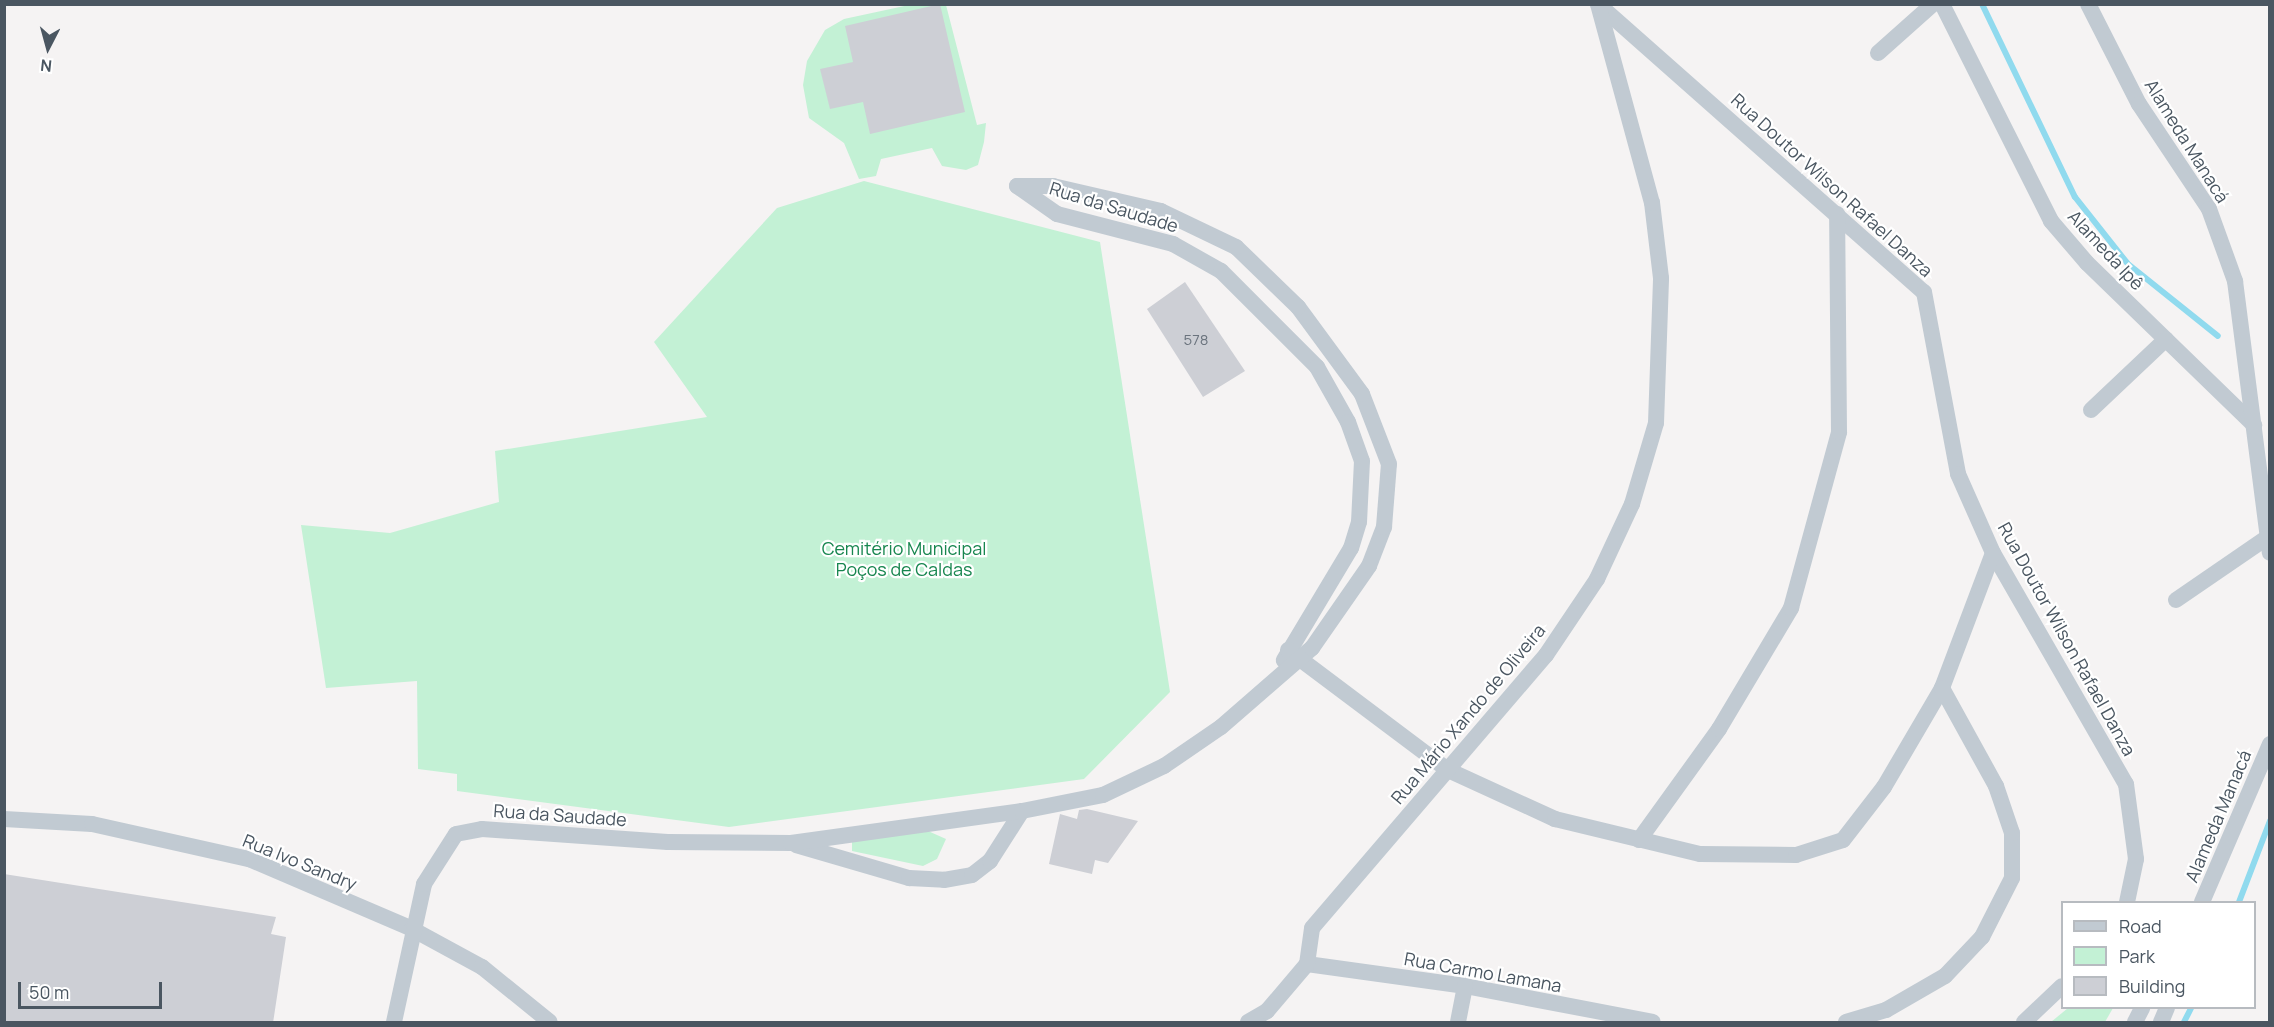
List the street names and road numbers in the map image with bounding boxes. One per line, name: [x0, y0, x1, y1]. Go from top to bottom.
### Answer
street label: Alameda Manacá: [2140, 75, 2234, 207]
street label: Rua Doutor Wilson Rafael Danza: [1727, 89, 1937, 281]
street label: Rua da Saudade: [1047, 177, 1181, 237]
street label: Alameda Ipê: [2064, 206, 2148, 294]
street label: Rua Doutor Wilson Rafael Danza: [1994, 519, 2140, 759]
street label: Rua Mário Xando de Oliveira: [1386, 620, 1550, 808]
street label: Alameda Manacá: [2180, 747, 2256, 885]
street label: Rua da Saudade: [493, 800, 627, 830]
street label: Rua Ivo Sandry: [240, 829, 360, 895]
street label: Rua Carmo Lamana: [1403, 948, 1563, 996]

